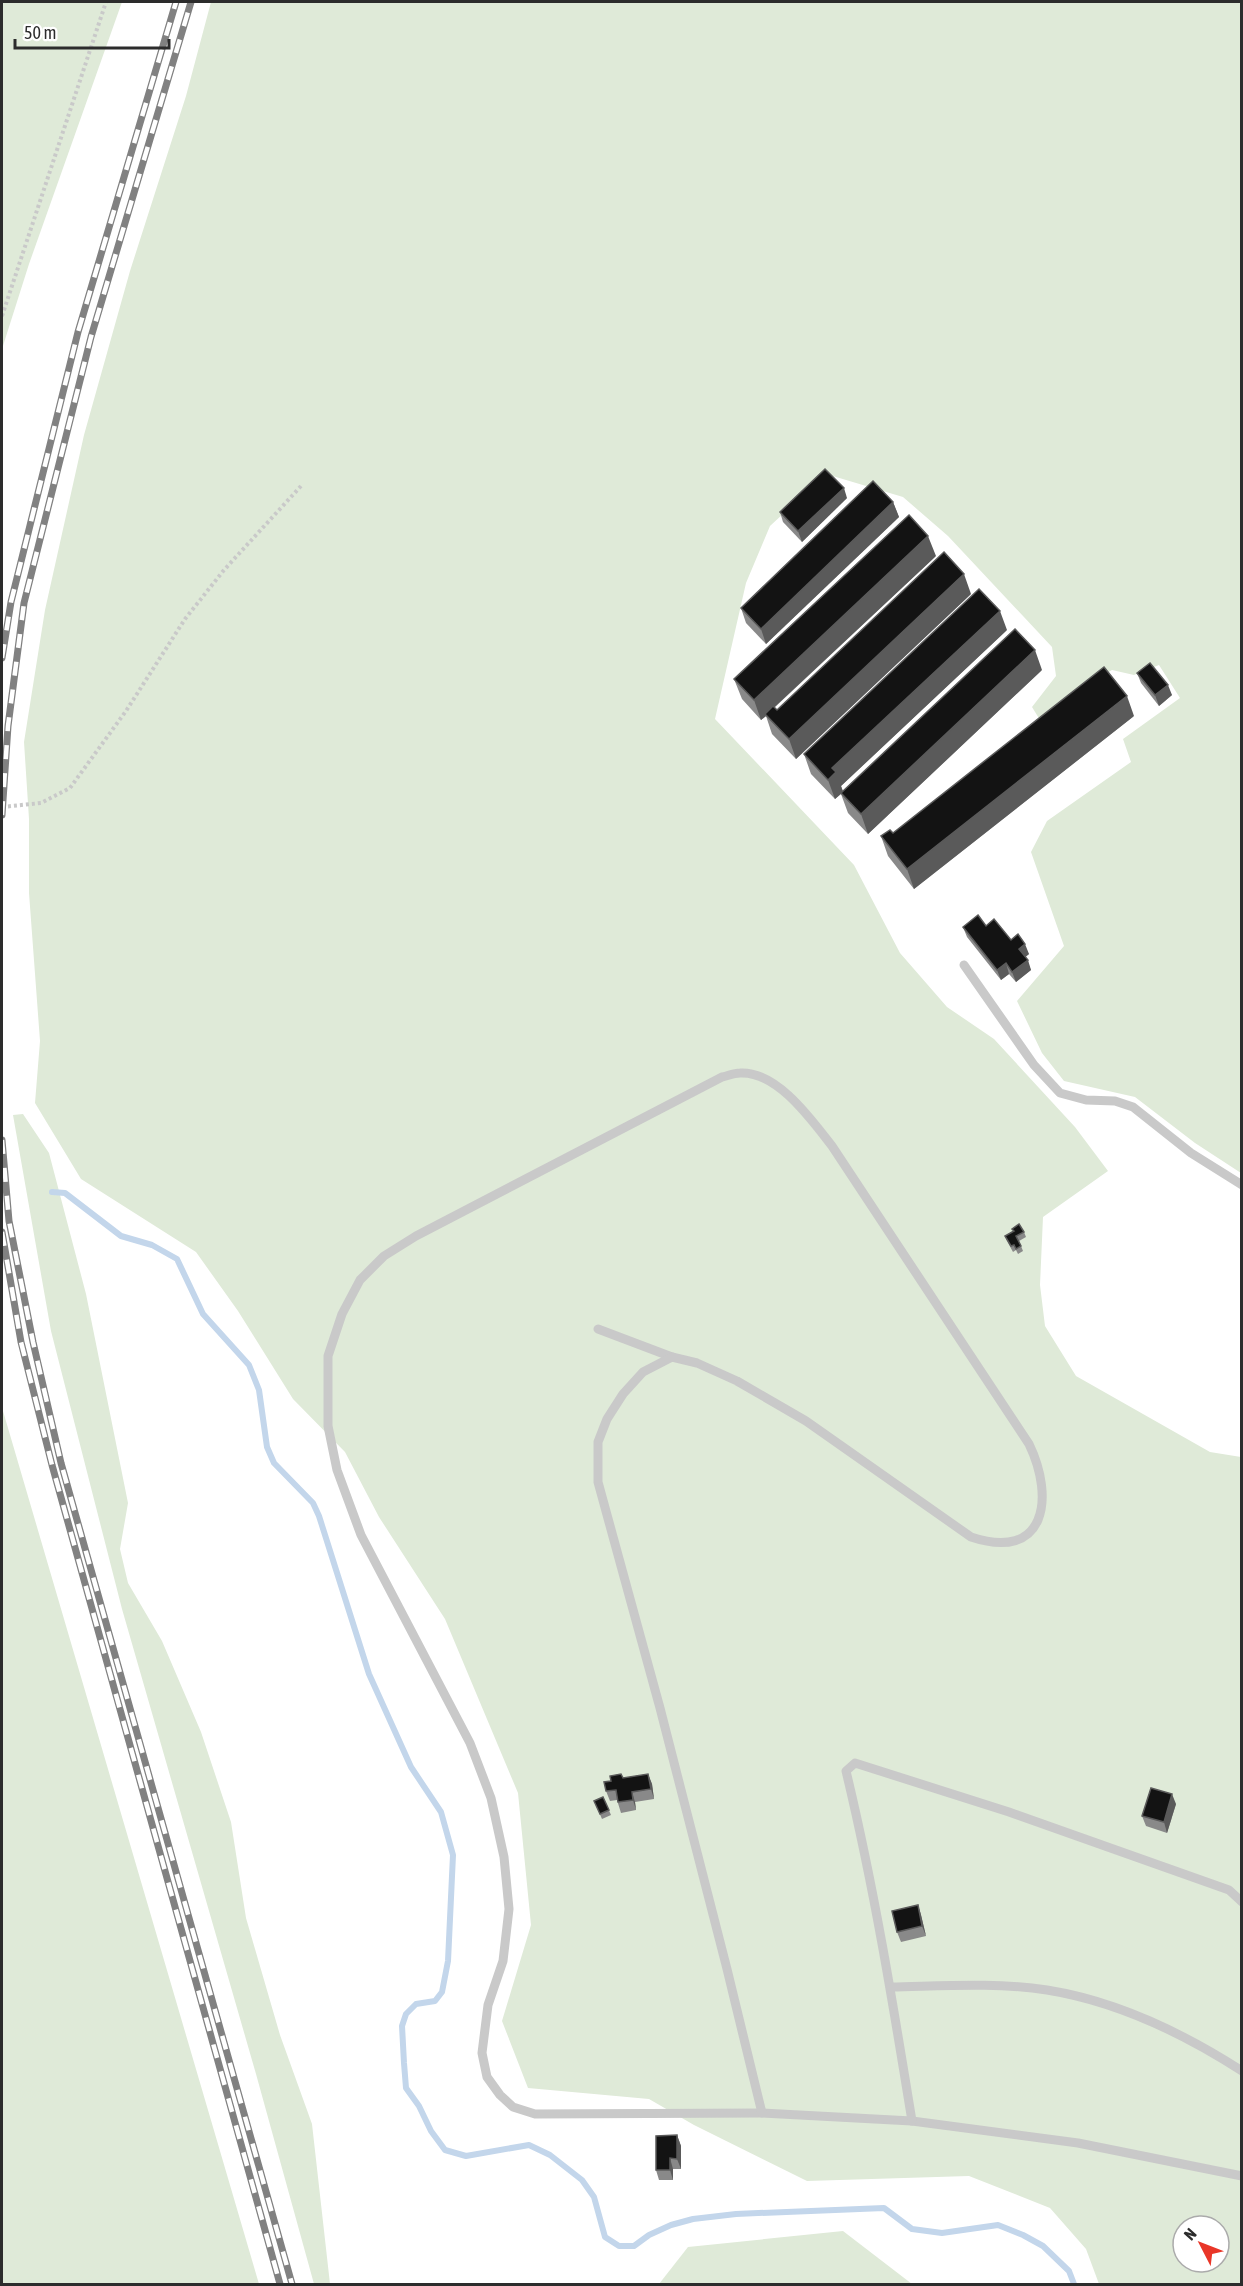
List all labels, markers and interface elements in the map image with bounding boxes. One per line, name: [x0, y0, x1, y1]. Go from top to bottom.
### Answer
scale bar: [15, 12, 170, 50]
text: 50 m: [24, 22, 56, 43]
north arrow: [1171, 2214, 1231, 2274]
text: N: [1180, 2224, 1200, 2243]

